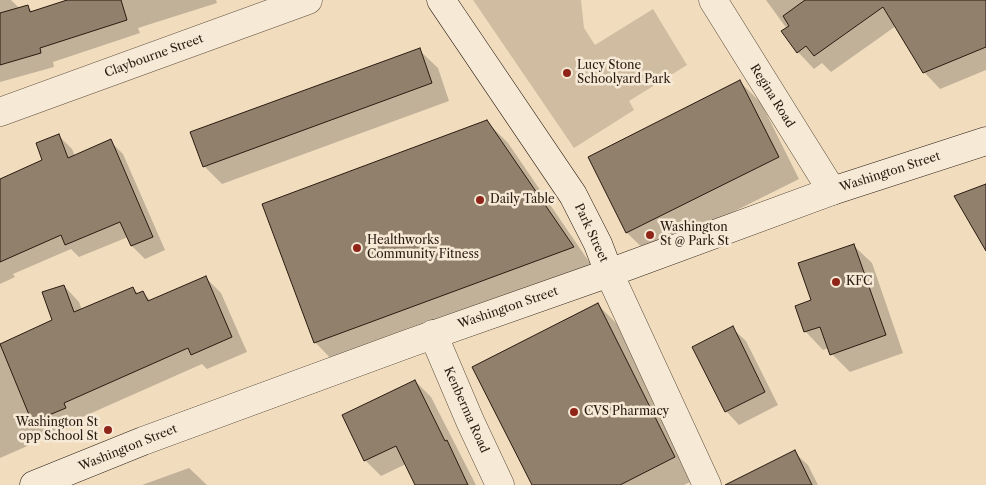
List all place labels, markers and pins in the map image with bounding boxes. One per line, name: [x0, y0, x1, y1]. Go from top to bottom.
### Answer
place label: Lucy Stone Schoolyard Park: [577, 59, 670, 87]
marker: Lucy Stone Schoolyard Park: [561, 67, 573, 79]
place label: Daily Table: [490, 193, 555, 207]
marker: Daily Table: [474, 194, 486, 206]
place label: Washington St @ Park St: [660, 221, 729, 249]
marker: Washington St @ Park St: [644, 229, 656, 241]
place label: Healthworks Community Fitness: [367, 234, 479, 262]
marker: Healthworks Community Fitness: [351, 242, 363, 254]
place label: KFC: [846, 275, 872, 289]
marker: KFC: [830, 276, 842, 288]
place label: CVS Pharmacy: [584, 405, 669, 419]
marker: CVS Pharmacy: [568, 406, 580, 418]
place label: Washington St opp School St: [16, 416, 98, 444]
marker: Washington St opp School St: [102, 424, 114, 436]

